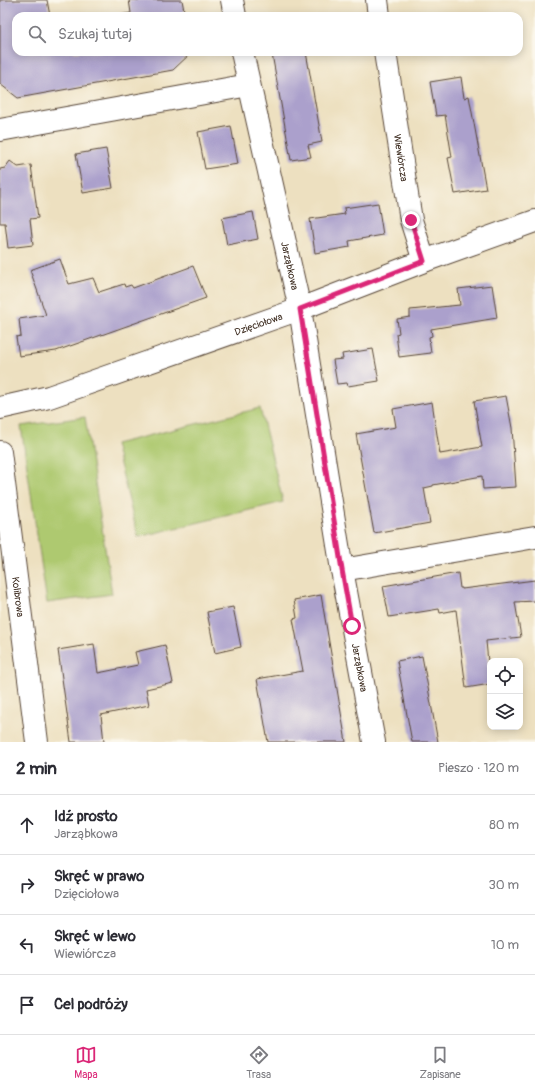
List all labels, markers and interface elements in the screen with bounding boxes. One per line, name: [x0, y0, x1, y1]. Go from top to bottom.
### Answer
search box: [12, 12, 523, 56]
icon: search: [26, 23, 48, 45]
text: Szukaj tutaj: [58, 25, 132, 44]
street label: Wiewiórcza: [391, 133, 410, 183]
route end: [402, 211, 420, 229]
street label: Jarząbkowa: [278, 241, 301, 292]
street label: Dzięciołowa: [233, 311, 285, 339]
street label: Kolibrowa: [9, 576, 26, 618]
route start: [343, 617, 361, 635]
street label: Jarząbkowa: [349, 642, 370, 693]
map controls: [487, 658, 523, 730]
button: locate: [487, 658, 523, 694]
button: layers: [487, 694, 523, 730]
text: 2 min: [16, 758, 57, 779]
text: Pieszo · 120 m: [438, 760, 519, 776]
text: Idź prosto: [54, 807, 118, 826]
icon: ahead: [16, 814, 38, 836]
text: 80 m: [489, 817, 519, 833]
text: Jarząbkowa: [54, 826, 118, 842]
text: Skręć w prawo: [54, 867, 144, 886]
icon: right: [16, 874, 38, 896]
text: 30 m: [489, 877, 519, 893]
text: Dzięciołowa: [54, 886, 119, 902]
text: Skręć w lewo: [54, 927, 136, 946]
icon: left: [16, 934, 38, 956]
text: 10 m: [491, 937, 519, 953]
text: Wiewiórcza: [54, 946, 116, 962]
icon: arrive: [16, 994, 38, 1016]
text: Cel podróży: [54, 995, 128, 1014]
tab: Mapa: [74, 1044, 98, 1081]
tab: Trasa: [246, 1044, 271, 1081]
tab: Zapisane: [420, 1044, 461, 1081]

